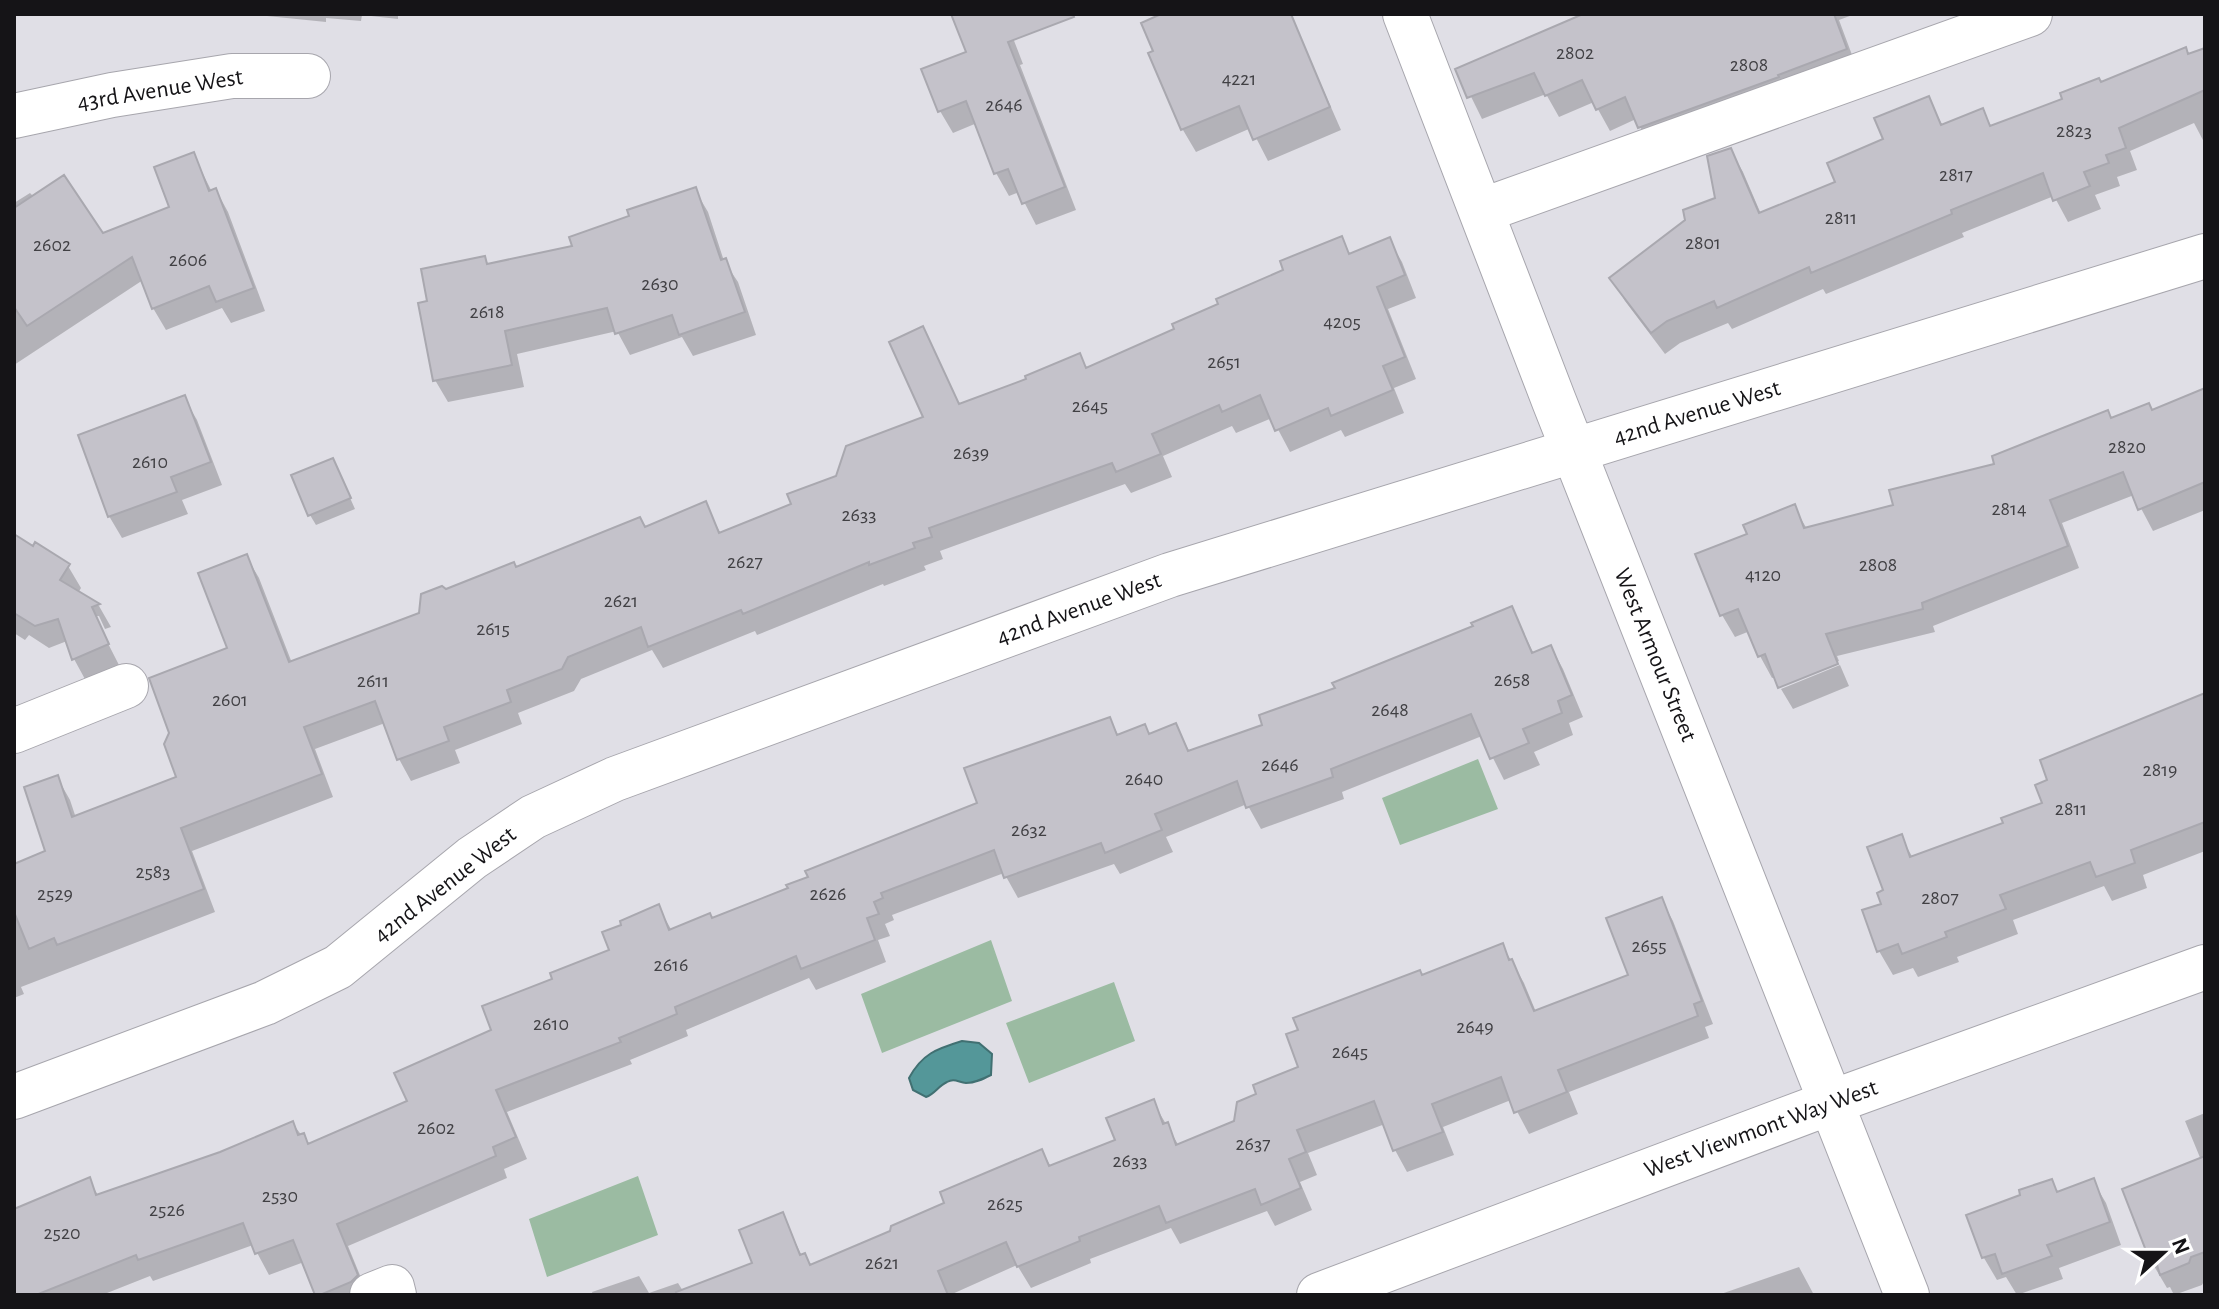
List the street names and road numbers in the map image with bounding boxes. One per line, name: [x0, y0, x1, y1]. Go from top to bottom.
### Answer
street label: 43rd Avenue West: [75, 65, 245, 115]
street label: 42nd Avenue West: [1611, 376, 1784, 450]
street label: West Armour Street: [1609, 565, 1701, 745]
street label: 42nd Avenue West: [994, 568, 1165, 650]
street label: 42nd Avenue West: [369, 822, 521, 948]
street label: West Viewmont Way West: [1641, 1075, 1881, 1182]

